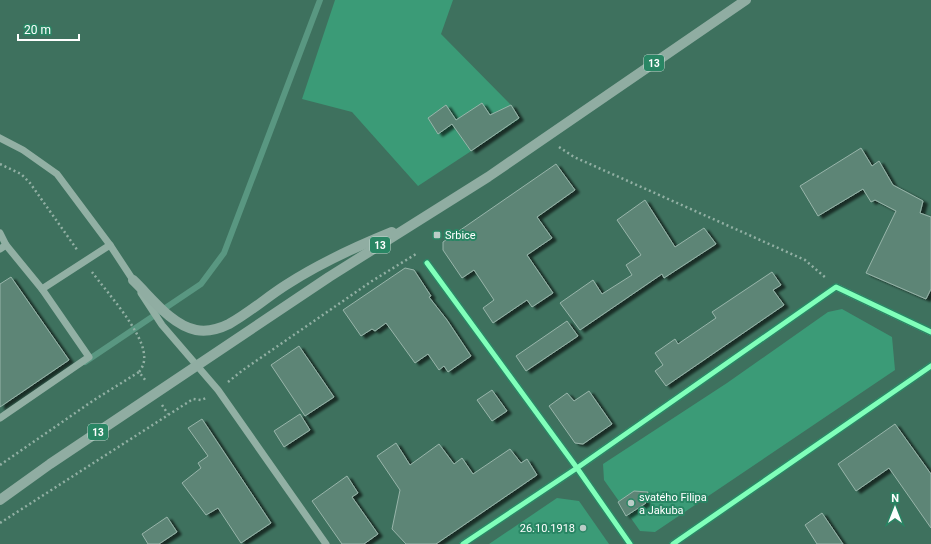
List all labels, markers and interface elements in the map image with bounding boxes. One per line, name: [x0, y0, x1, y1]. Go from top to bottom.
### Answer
scale bar: [18, 16, 79, 42]
text: 20 m: [24, 23, 51, 37]
road number: 13: [644, 55, 664, 71]
place label: Srbice: [445, 229, 476, 242]
marker: Srbice: [432, 230, 442, 240]
road number: 13: [370, 237, 390, 253]
road number: 13: [88, 424, 108, 440]
north arrow: [875, 488, 915, 528]
place label: svatého Filipa a Jakuba: [639, 491, 707, 517]
text: N: [891, 492, 899, 505]
marker: svatého Filipa a Jakuba: [626, 498, 636, 508]
place label: 26.10.1918: [520, 522, 575, 535]
marker: 26.10.1918: [578, 523, 588, 533]

